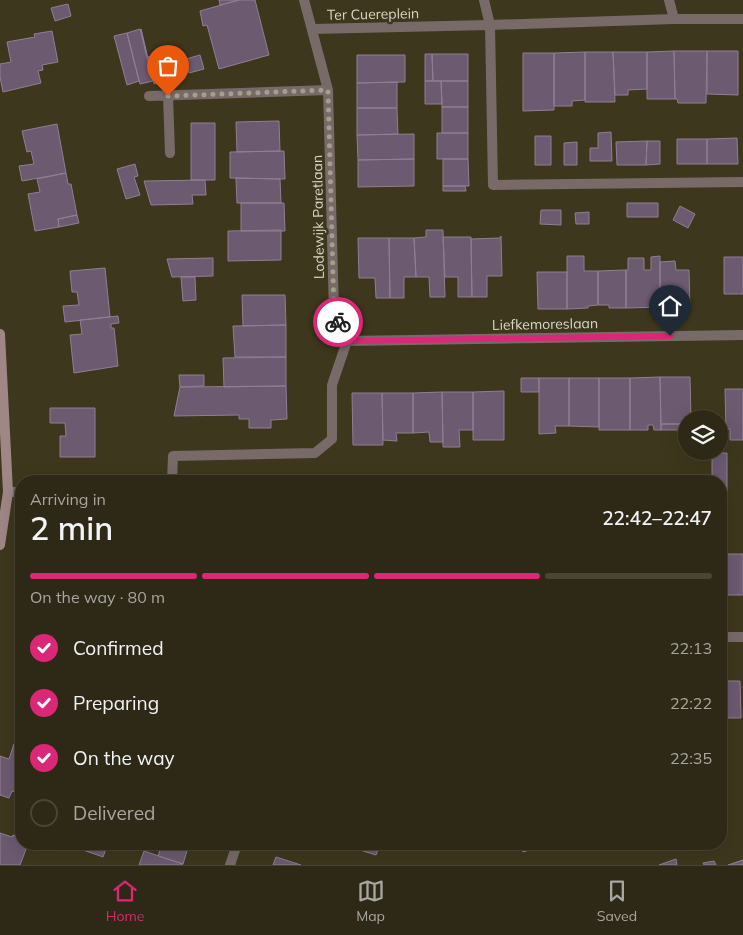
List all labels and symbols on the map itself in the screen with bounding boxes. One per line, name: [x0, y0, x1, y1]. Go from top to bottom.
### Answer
street label: Ter Cuereplein: [327, 4, 419, 24]
pin: [147, 45, 189, 96]
street label: Lodewijk Paretlaan: [308, 155, 328, 279]
pin: [649, 285, 691, 336]
courier: [313, 297, 363, 347]
street label: Liefkemoreslaan: [492, 314, 598, 334]

